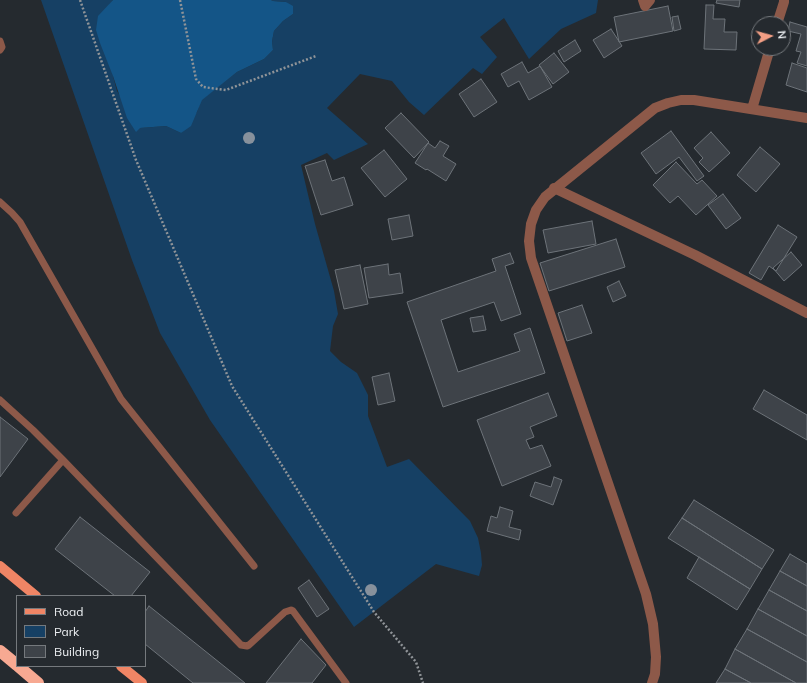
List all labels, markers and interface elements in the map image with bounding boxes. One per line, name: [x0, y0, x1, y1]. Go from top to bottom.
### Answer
north arrow: [751, 16, 791, 56]
text: N: [775, 30, 789, 40]
legend: [16, 595, 146, 667]
text: Road: [54, 604, 83, 619]
text: Park: [54, 624, 79, 639]
text: Building: [54, 644, 99, 659]

